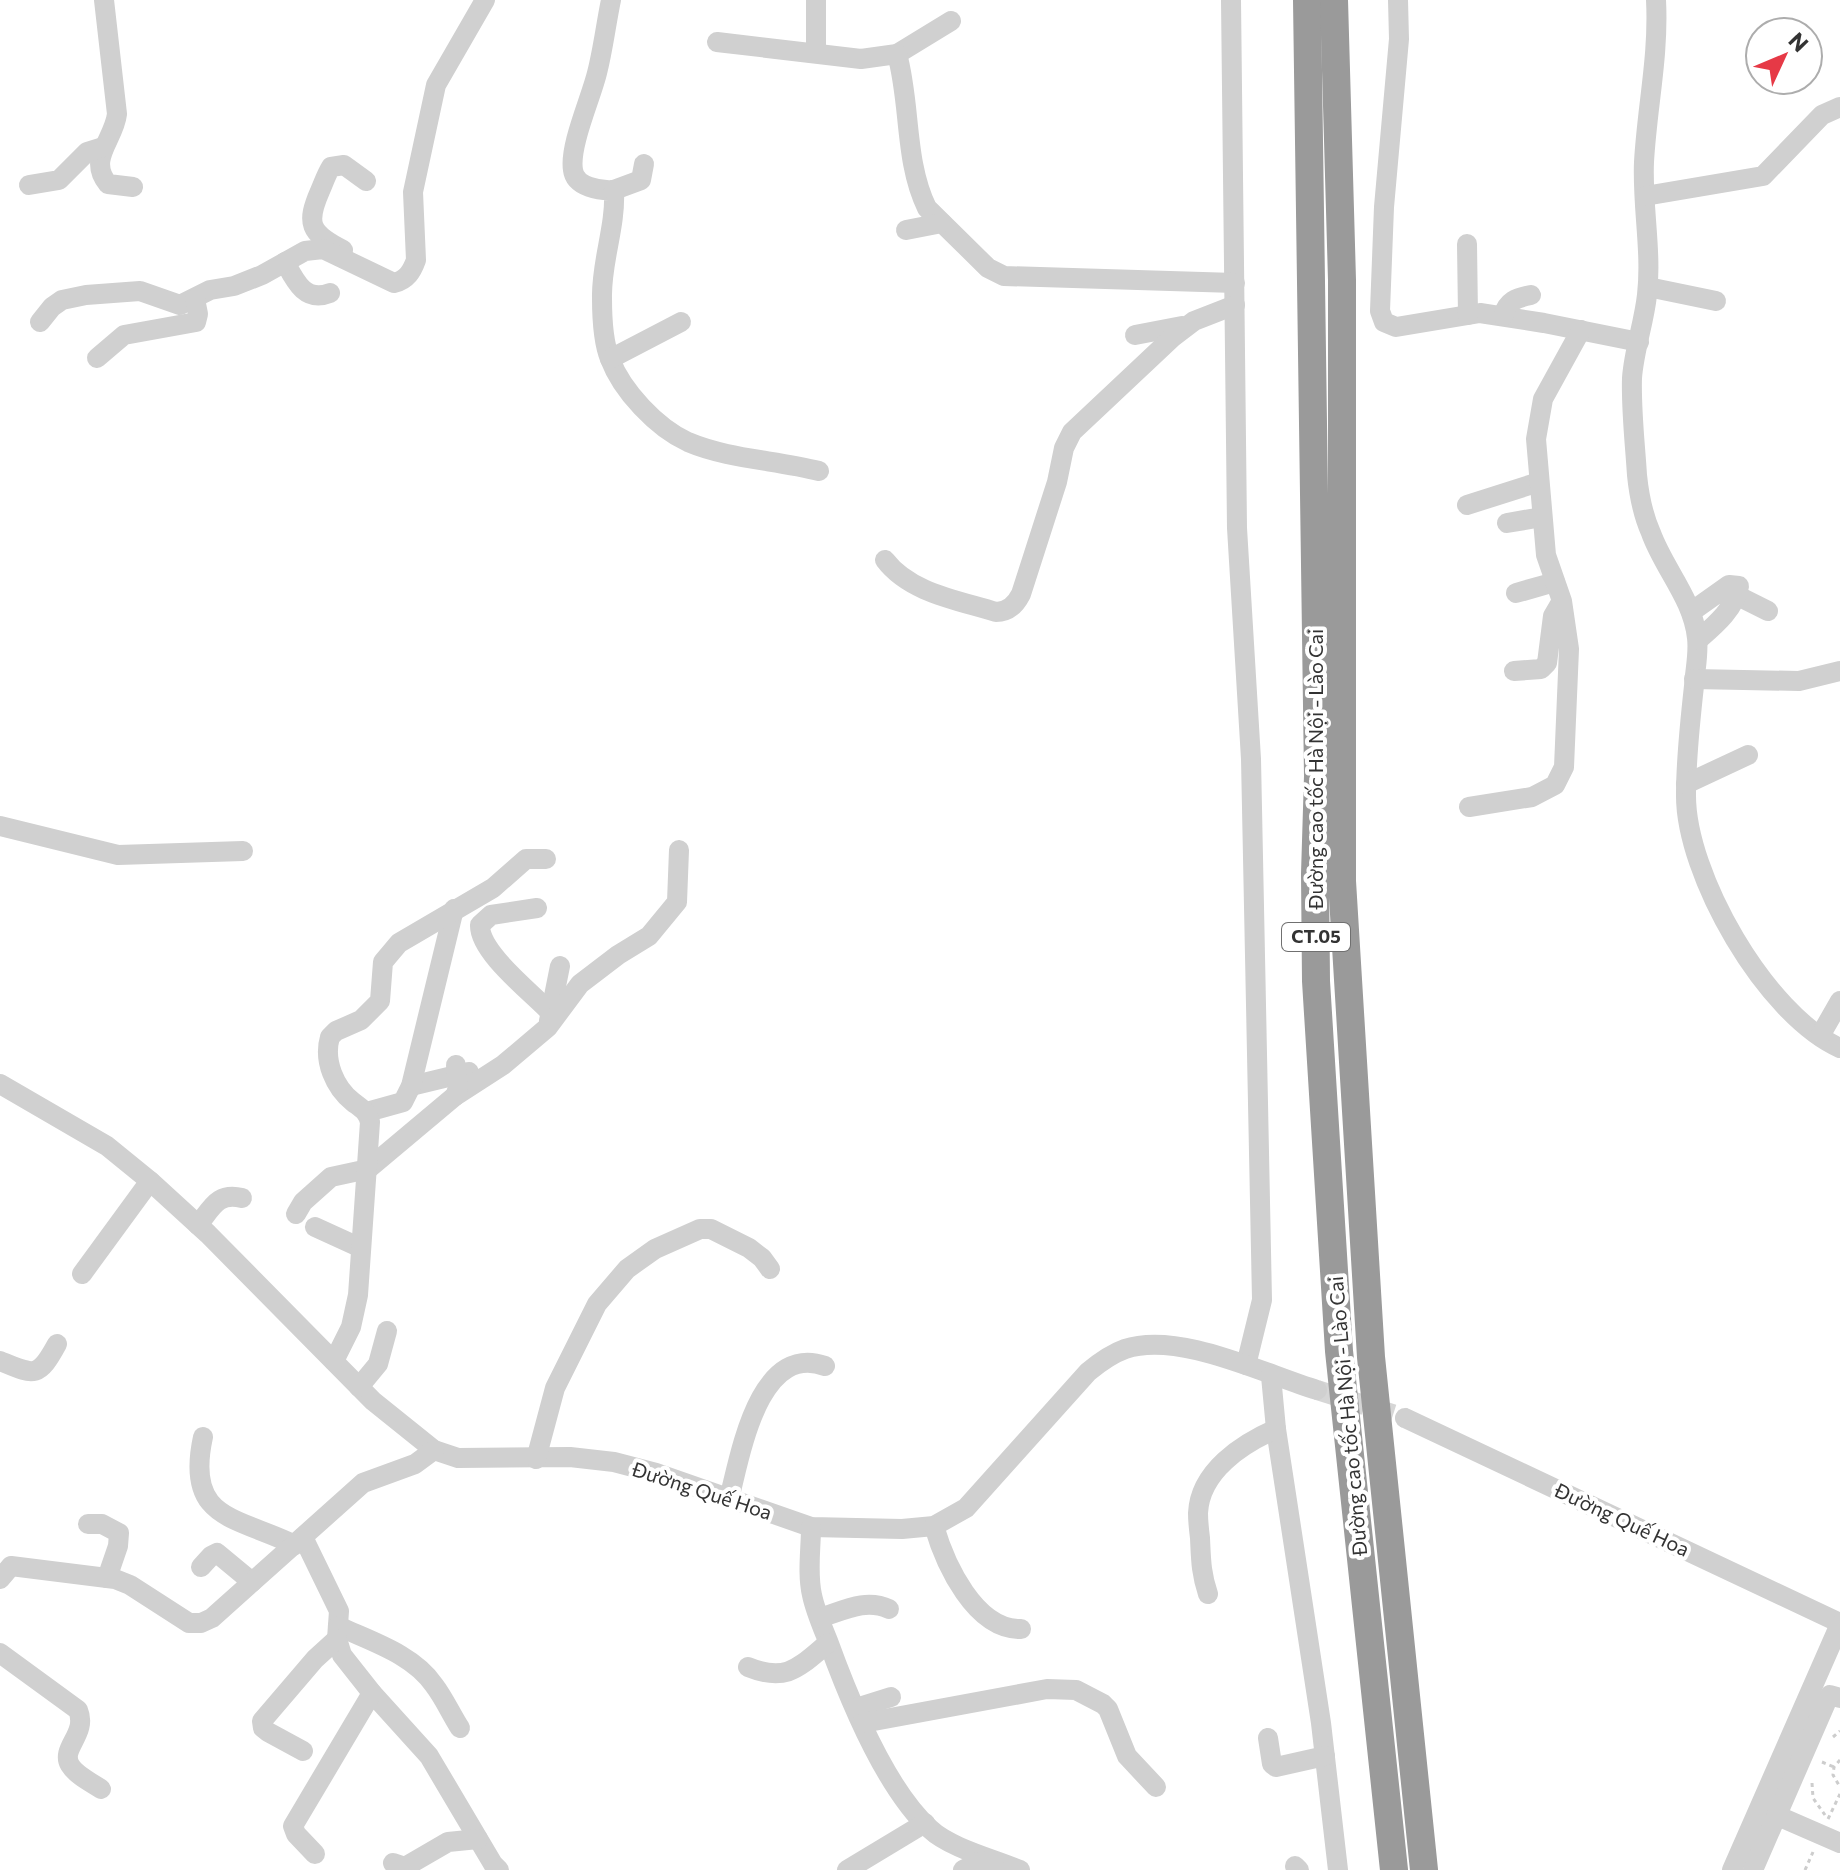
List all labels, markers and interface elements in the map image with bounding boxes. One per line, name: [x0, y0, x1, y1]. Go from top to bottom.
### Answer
north arrow: [1744, 16, 1824, 96]
text: N: [1783, 26, 1814, 57]
street label: Đường cao tốc Hà Nội - Lào Cai: [1303, 629, 1327, 910]
road number: CT.05: [1282, 923, 1350, 951]
street label: Đường cao tốc Hà Nội - Lào Cai: [1323, 1275, 1371, 1558]
street label: Đường Quế Hoa: [628, 1456, 775, 1524]
street label: Đường Quế Hoa: [1551, 1477, 1693, 1561]

